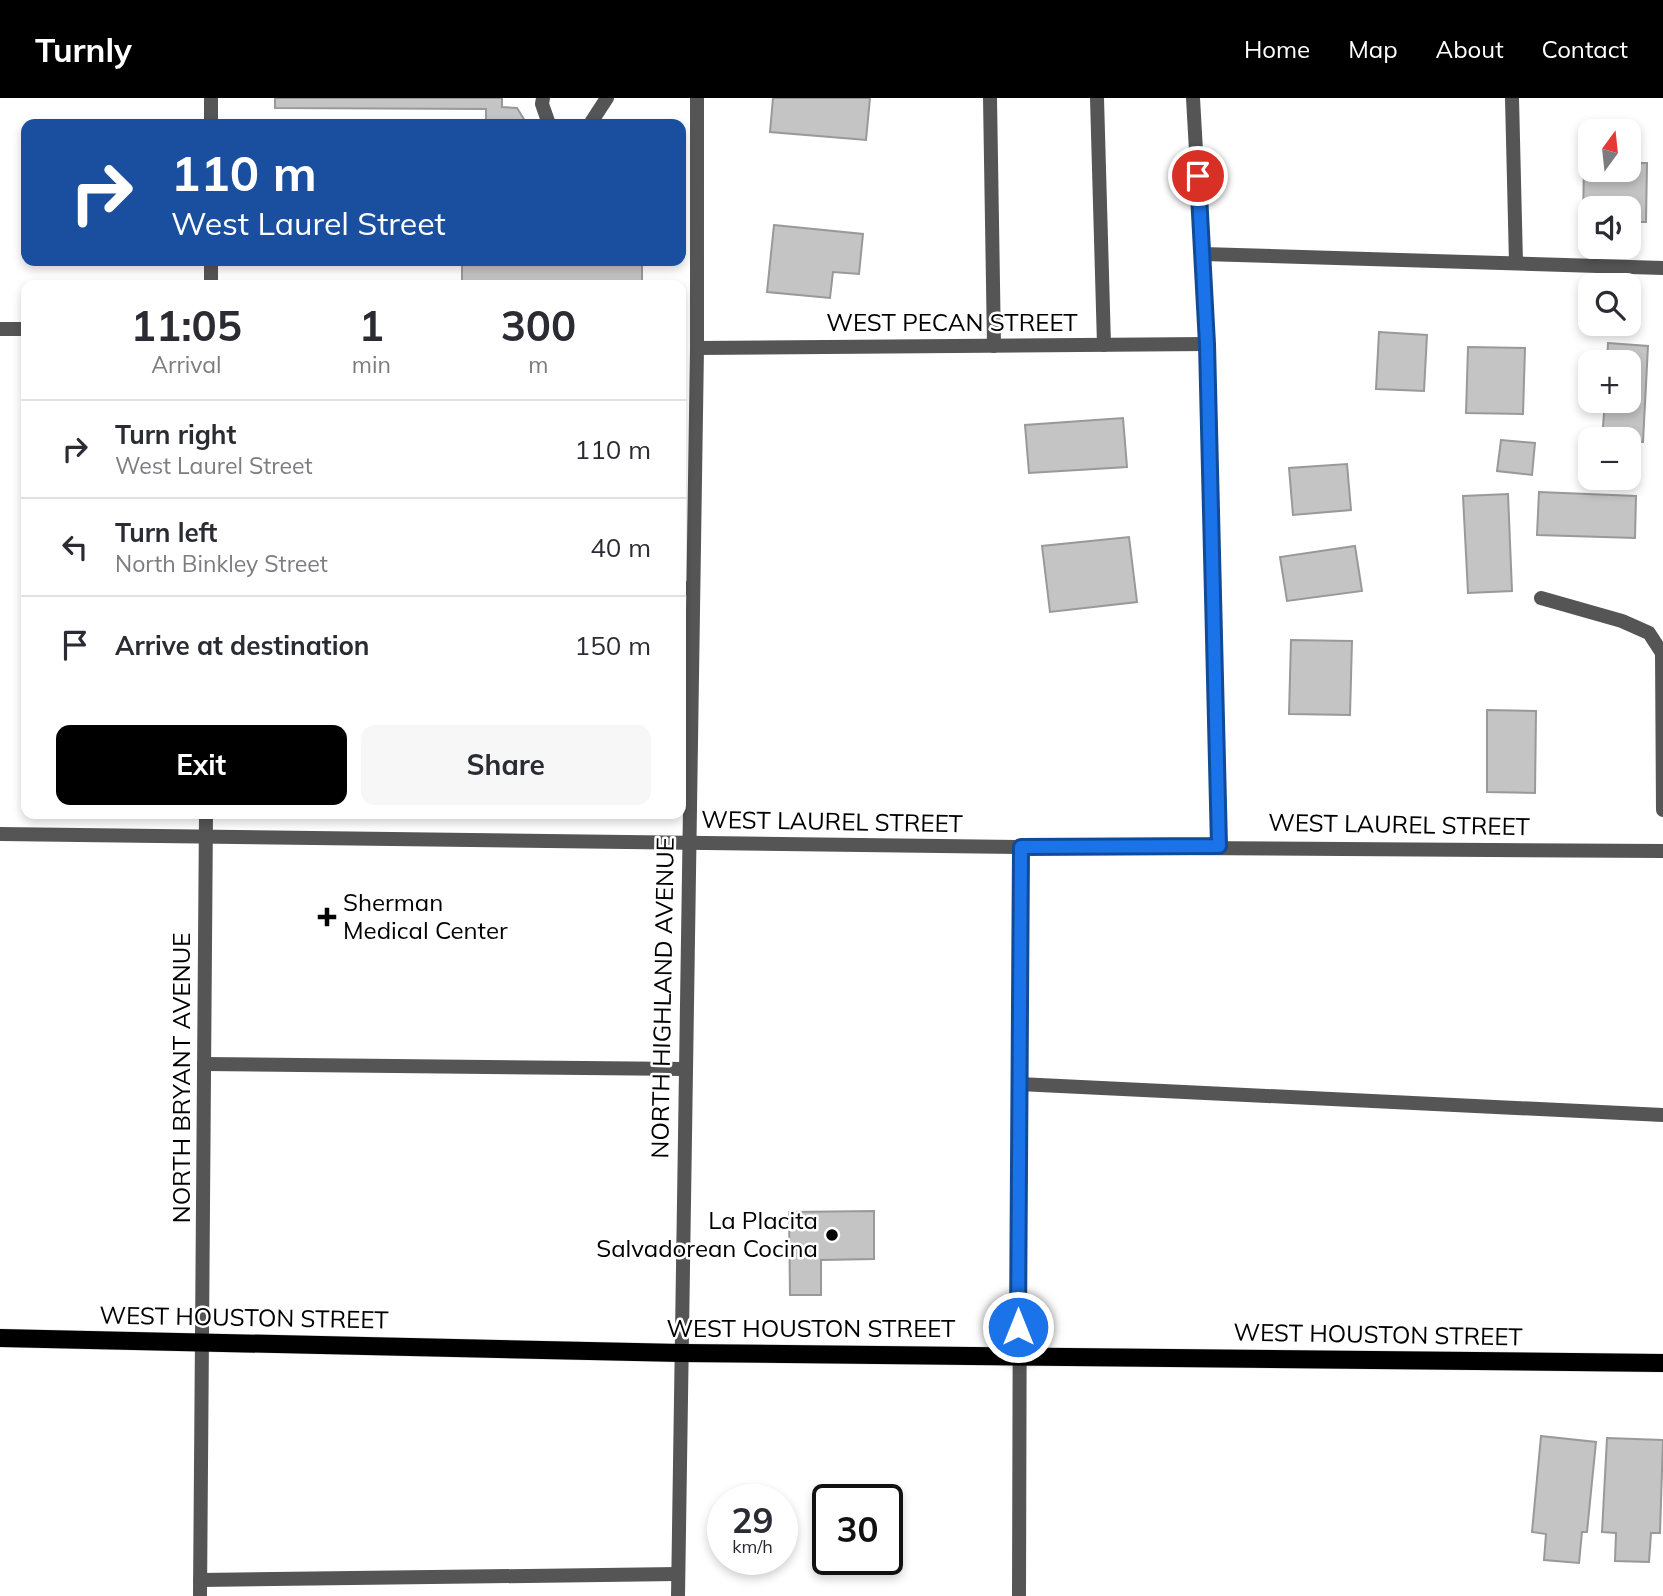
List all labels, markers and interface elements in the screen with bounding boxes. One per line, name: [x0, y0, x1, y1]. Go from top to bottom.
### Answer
text: Turnly: [35, 29, 132, 70]
text: Home: [1244, 34, 1310, 64]
text: Map: [1348, 34, 1398, 64]
text: About: [1436, 34, 1504, 64]
text: Contact: [1542, 34, 1628, 64]
north arrow: [1578, 119, 1642, 182]
map controls: [1578, 119, 1641, 490]
text: 110 m: [171, 142, 317, 203]
pin: [1168, 146, 1228, 206]
icon: right: [56, 147, 147, 238]
icon: arrive: [1179, 157, 1217, 195]
button: sound: [1578, 196, 1641, 259]
text: West Laurel Street: [171, 203, 446, 243]
button: search: [1578, 273, 1641, 336]
text: 11:05: [131, 299, 242, 352]
text: 1: [359, 299, 384, 352]
text: 300: [501, 299, 576, 352]
street label: WEST PECAN STREET: [826, 307, 1078, 337]
text: Arrival: [151, 350, 222, 379]
text: min: [352, 350, 391, 379]
text: m: [528, 350, 549, 379]
button: +: [1578, 350, 1641, 413]
text: Turn right: [115, 418, 236, 451]
button: −: [1578, 427, 1641, 490]
icon: right: [56, 430, 94, 468]
text: 110 m: [575, 433, 651, 466]
text: West Laurel Street: [115, 451, 312, 480]
text: Turn left: [115, 516, 217, 549]
icon: left: [56, 528, 94, 566]
text: 40 m: [590, 531, 651, 564]
text: North Binkley Street: [115, 549, 328, 578]
icon: arrive: [56, 626, 94, 664]
text: Arrive at destination: [115, 629, 370, 662]
text: 150 m: [575, 629, 651, 662]
button: Exit: [56, 725, 347, 805]
button: Share: [361, 725, 651, 805]
street label: WEST LAUREL STREET: [701, 804, 964, 838]
street label: WEST LAUREL STREET: [1268, 807, 1531, 841]
street label: NORTH HIGHLAND AVENUE: [644, 837, 680, 1159]
place label: Sherman Medical Center: [343, 887, 508, 945]
marker: Sherman Medical Center: [317, 907, 337, 927]
street label: NORTH BRYANT AVENUE: [166, 933, 196, 1223]
place label: La Placita Salvadorean Cocina: [596, 1205, 818, 1263]
marker: La Placita Salvadorean Cocina: [824, 1227, 840, 1243]
position arrow: [981, 1290, 1055, 1364]
street label: WEST HOUSTON STREET: [99, 1299, 389, 1335]
street label: WEST HOUSTON STREET: [666, 1313, 956, 1343]
street label: WEST HOUSTON STREET: [1233, 1316, 1523, 1352]
speed limit sign: 30: [812, 1484, 903, 1575]
text: 29: [731, 1498, 774, 1542]
text: km/h: [732, 1535, 773, 1558]

